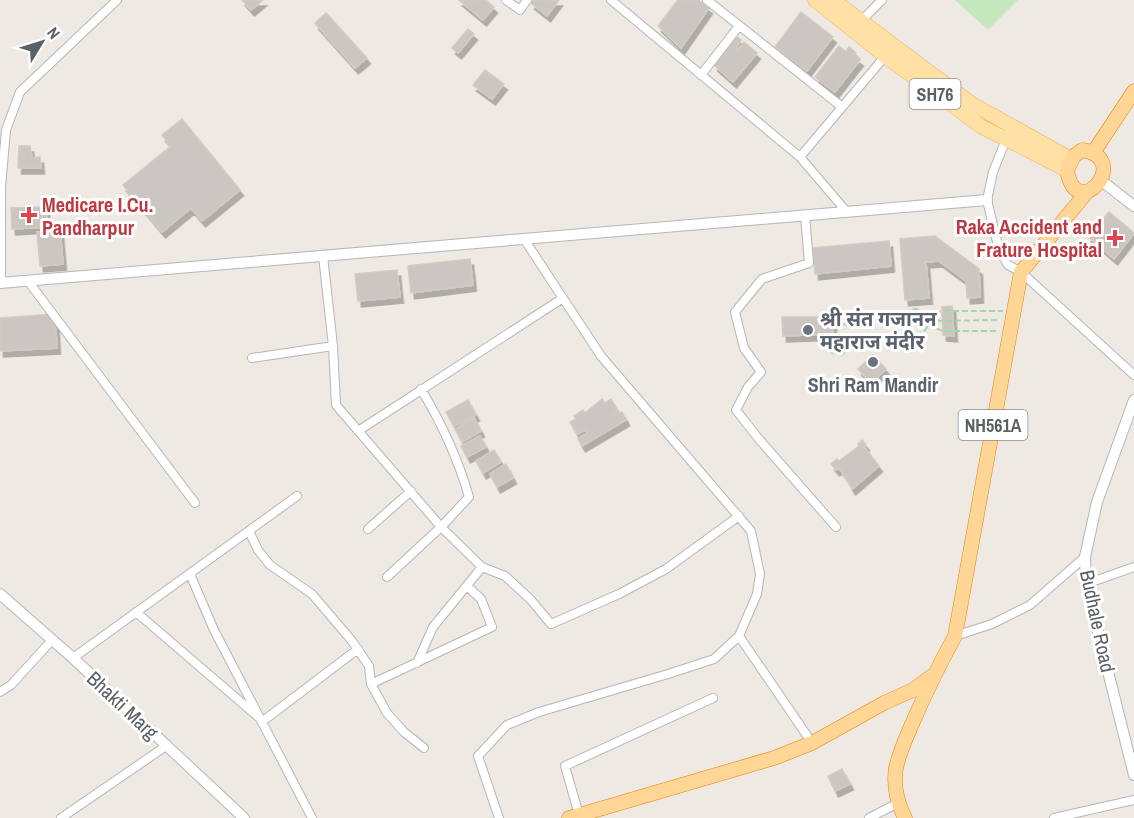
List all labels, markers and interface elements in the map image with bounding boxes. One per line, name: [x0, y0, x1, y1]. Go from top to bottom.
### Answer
north arrow: [12, 12, 72, 72]
text: N: [42, 22, 65, 43]
road number: SH76: [910, 79, 960, 109]
place label: Medicare I.Cu. Pandharpur: [42, 191, 153, 241]
marker: Medicare I.Cu. Pandharpur: [20, 206, 38, 224]
place label: Raka Accident and Frature Hospital: [956, 213, 1102, 263]
marker: Raka Accident and Frature Hospital: [1106, 229, 1124, 247]
place label: श्री संंत गजानन महाराज मंदीर: [820, 305, 937, 355]
marker: श्री संंत गजानन महाराज मंदीर: [801, 323, 815, 337]
marker: Shri Ram Mandir: [866, 355, 880, 369]
place label: Shri Ram Mandir: [808, 371, 939, 398]
road number: NH561A: [958, 410, 1028, 440]
street label: Budhale Road: [1074, 567, 1122, 675]
street label: Bhakti Marg: [81, 665, 165, 745]

